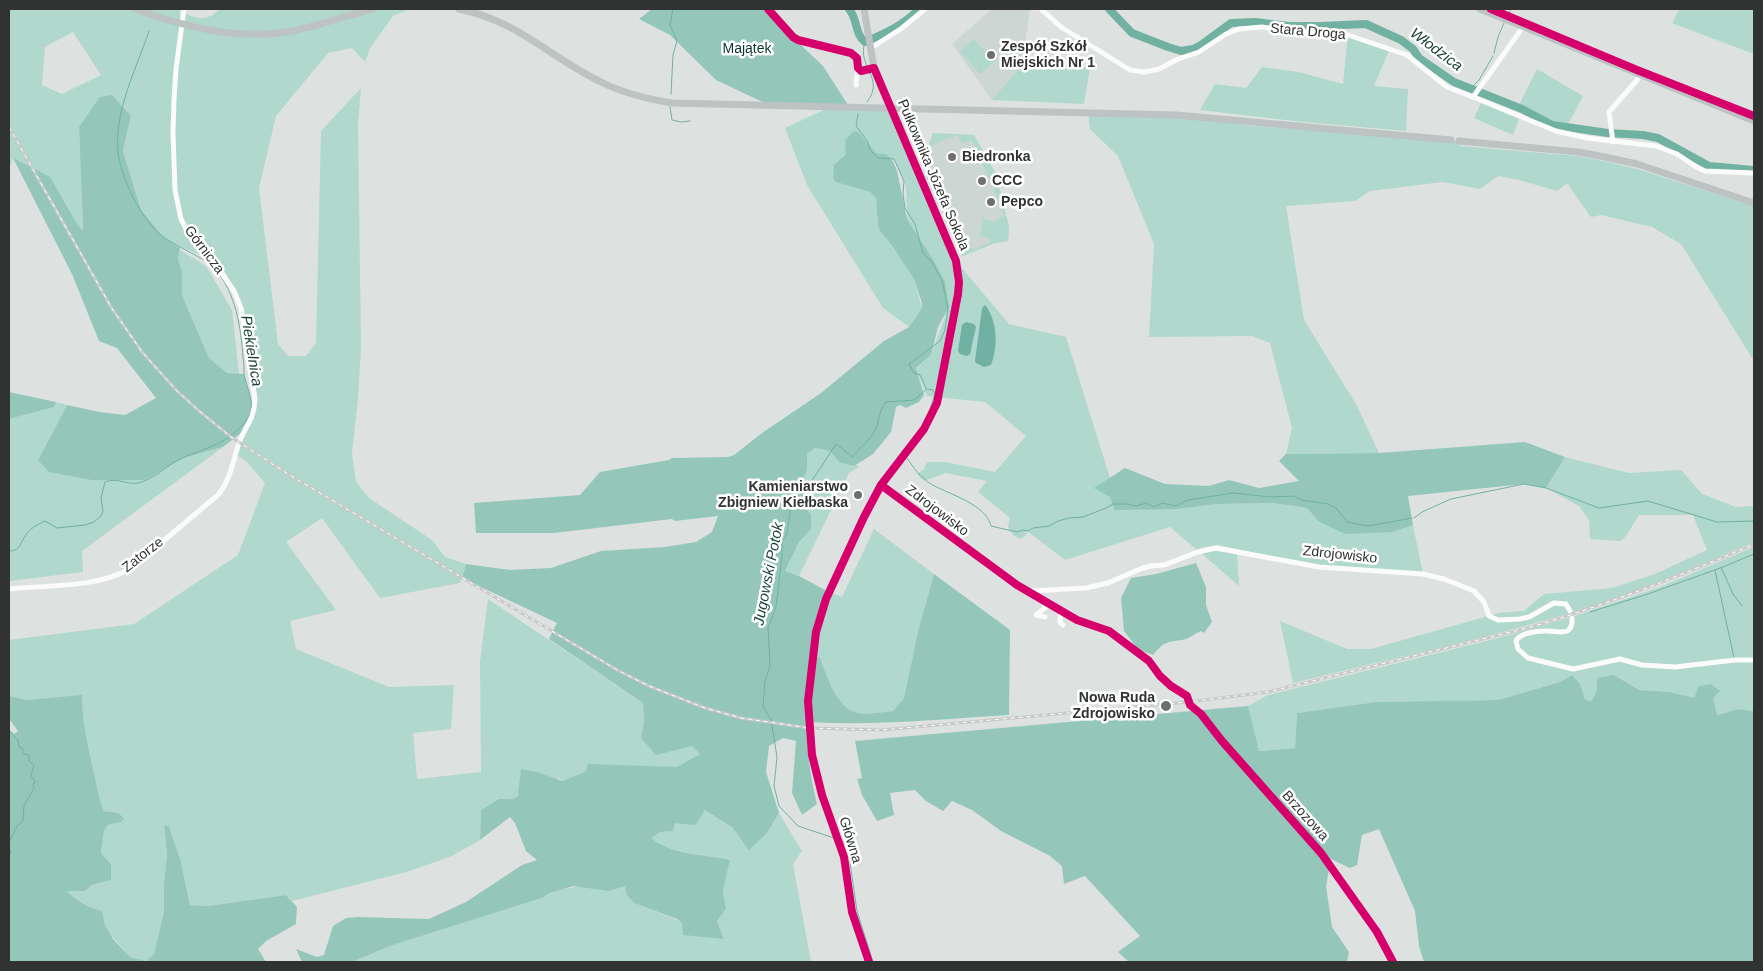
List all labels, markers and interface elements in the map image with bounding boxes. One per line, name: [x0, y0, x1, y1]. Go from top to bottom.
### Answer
street label: Stara Droga: [1270, 20, 1346, 44]
water label: Włodzica: [1406, 25, 1466, 75]
place label: Zespół Szkół Miejskich Nr 1: [1001, 39, 1095, 72]
park label: Majątek: [722, 41, 772, 57]
marker: Zespół Szkół Miejskich Nr 1: [985, 49, 997, 61]
street label: Pułkownika Józefa Sokola: [893, 97, 973, 253]
place label: Biedronka: [962, 149, 1030, 165]
marker: Biedronka: [946, 151, 958, 163]
place label: CCC: [992, 173, 1022, 189]
marker: CCC: [976, 175, 988, 187]
place label: Pepco: [1001, 194, 1043, 210]
marker: Pepco: [985, 196, 997, 208]
street label: Górnicza: [180, 223, 228, 277]
water label: Piekielnica: [237, 314, 265, 388]
place label: Kamieniarstwo Zbigniew Kiełbaska: [718, 479, 848, 512]
street label: Zdrojowisko: [902, 482, 972, 540]
marker: Kamieniarstwo Zbigniew Kiełbaska: [852, 489, 864, 501]
water label: Jugowski Potok: [750, 521, 788, 627]
street label: Zatorze: [119, 534, 167, 576]
street label: Zdrojowisko: [1302, 543, 1378, 567]
place label: Nowa Ruda Zdrojowisko: [1073, 690, 1155, 722]
marker: Nowa Ruda Zdrojowisko: [1159, 699, 1173, 713]
street label: Brzozowa: [1278, 788, 1332, 844]
street label: Główna: [835, 815, 865, 865]

